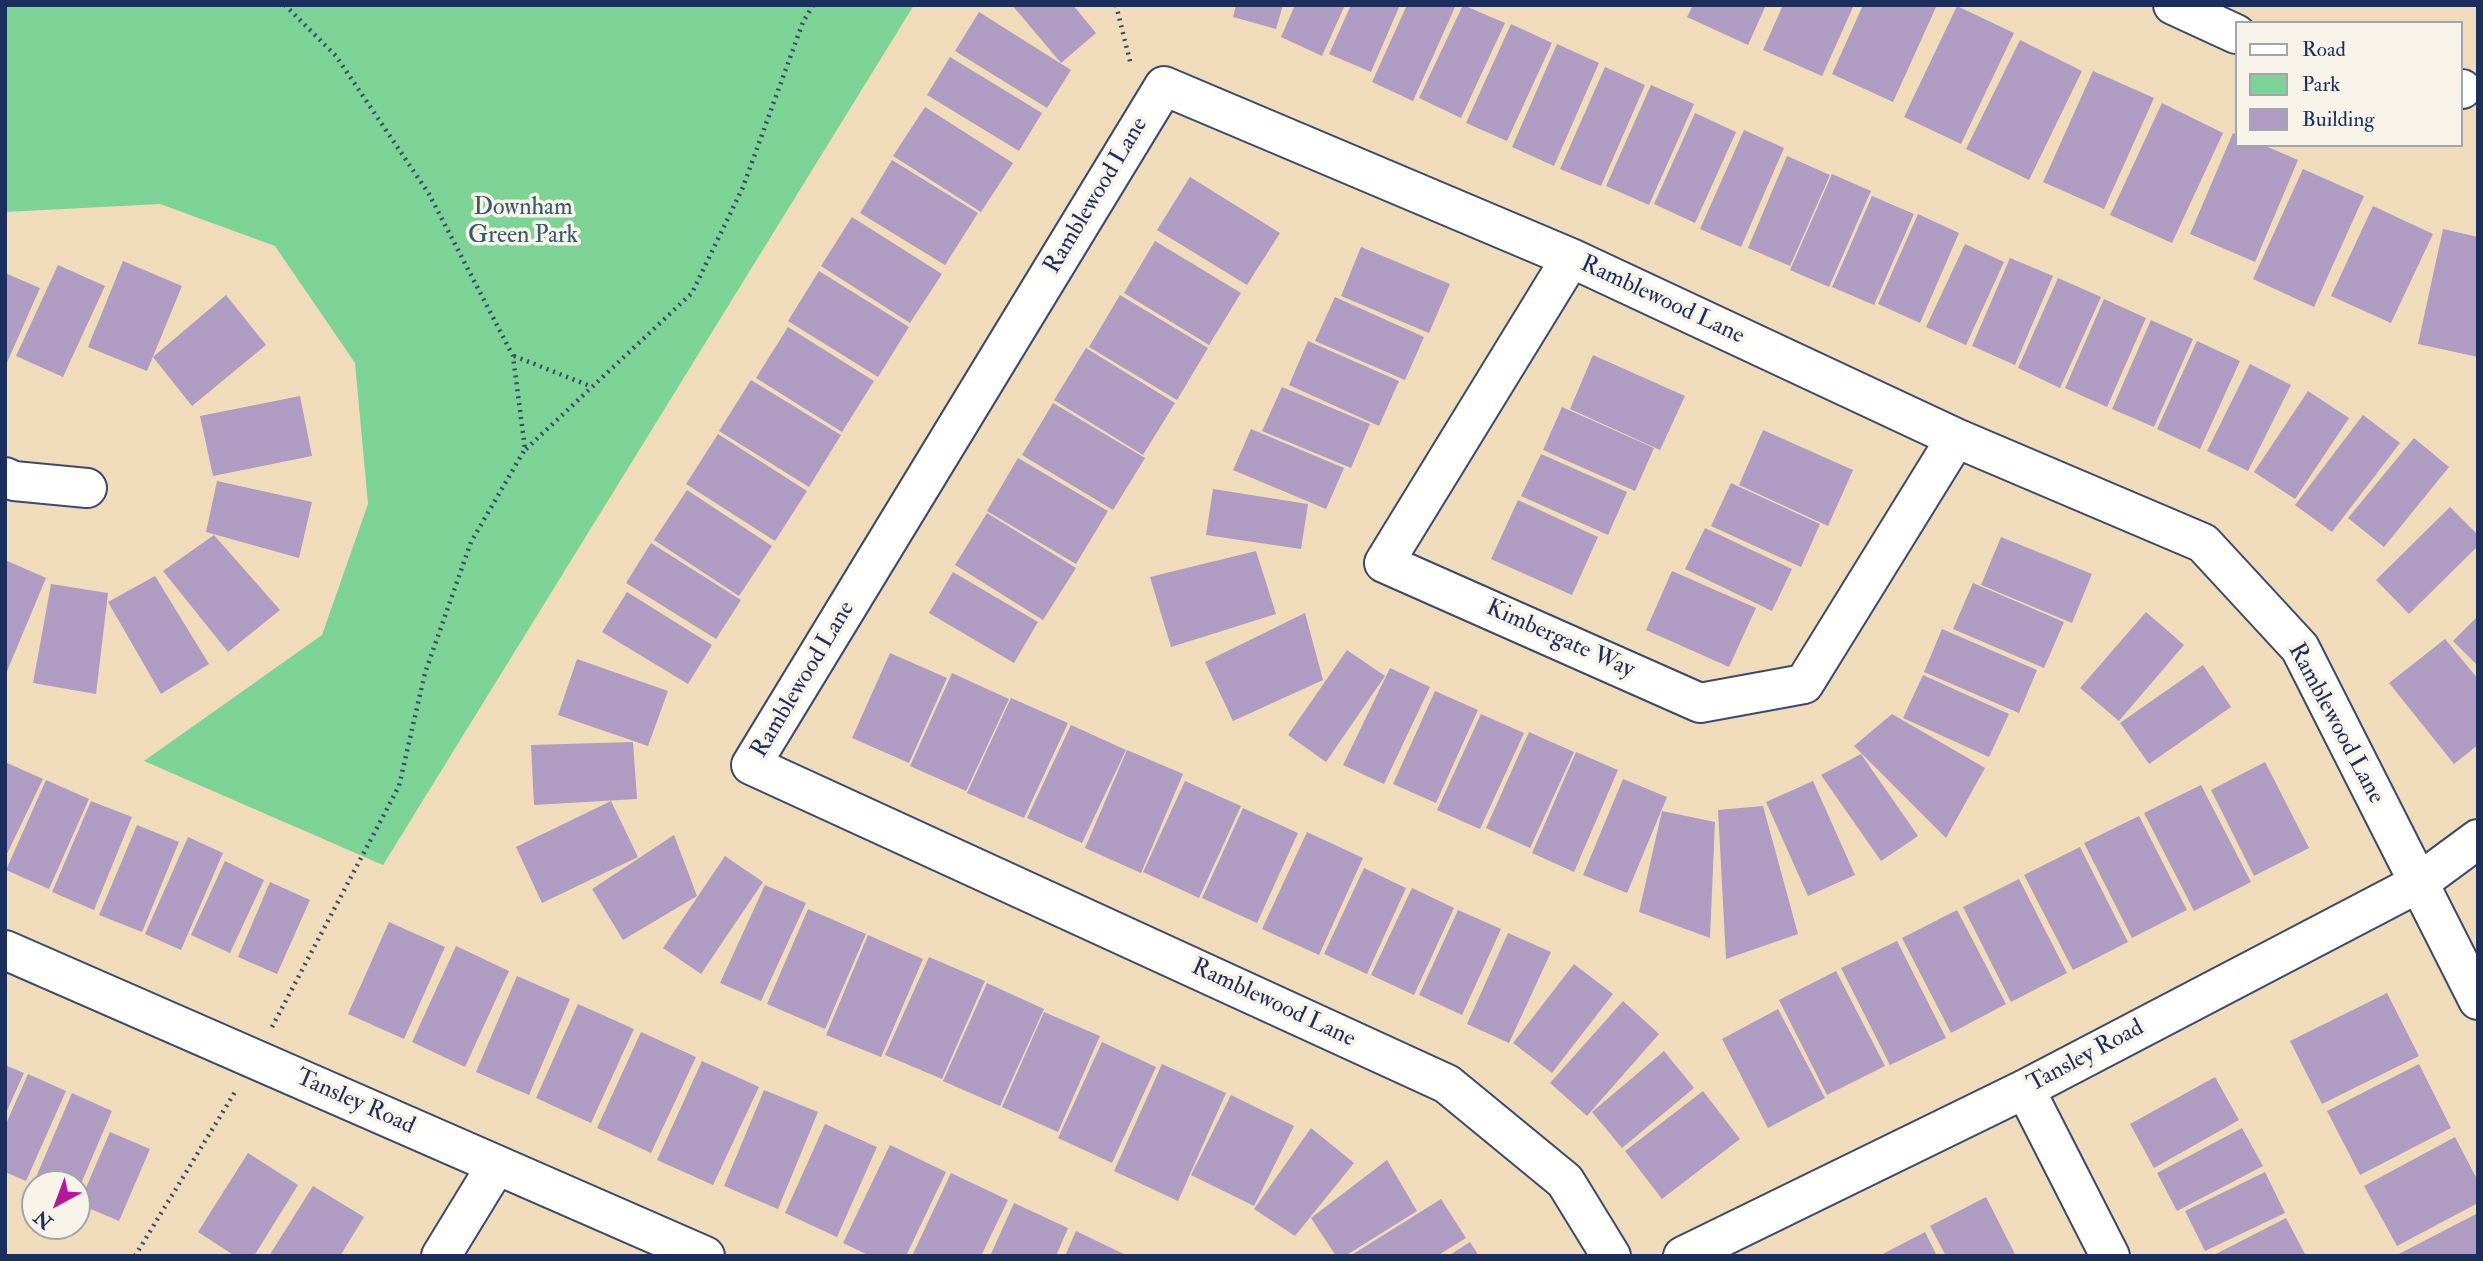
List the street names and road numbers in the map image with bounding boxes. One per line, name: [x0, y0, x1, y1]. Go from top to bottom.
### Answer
street label: Ramblewood Lane: [1039, 112, 1155, 280]
street label: Ramblewood Lane: [1575, 250, 1749, 352]
street label: Kimbergate Way: [1481, 594, 1639, 686]
street label: Ramblewood Lane: [746, 596, 862, 764]
street label: Ramblewood Lane: [2281, 639, 2389, 809]
street label: Ramblewood Lane: [1186, 953, 1360, 1055]
street label: Tansley Road: [2023, 1014, 2149, 1100]
street label: Tansley Road: [291, 1064, 419, 1142]

